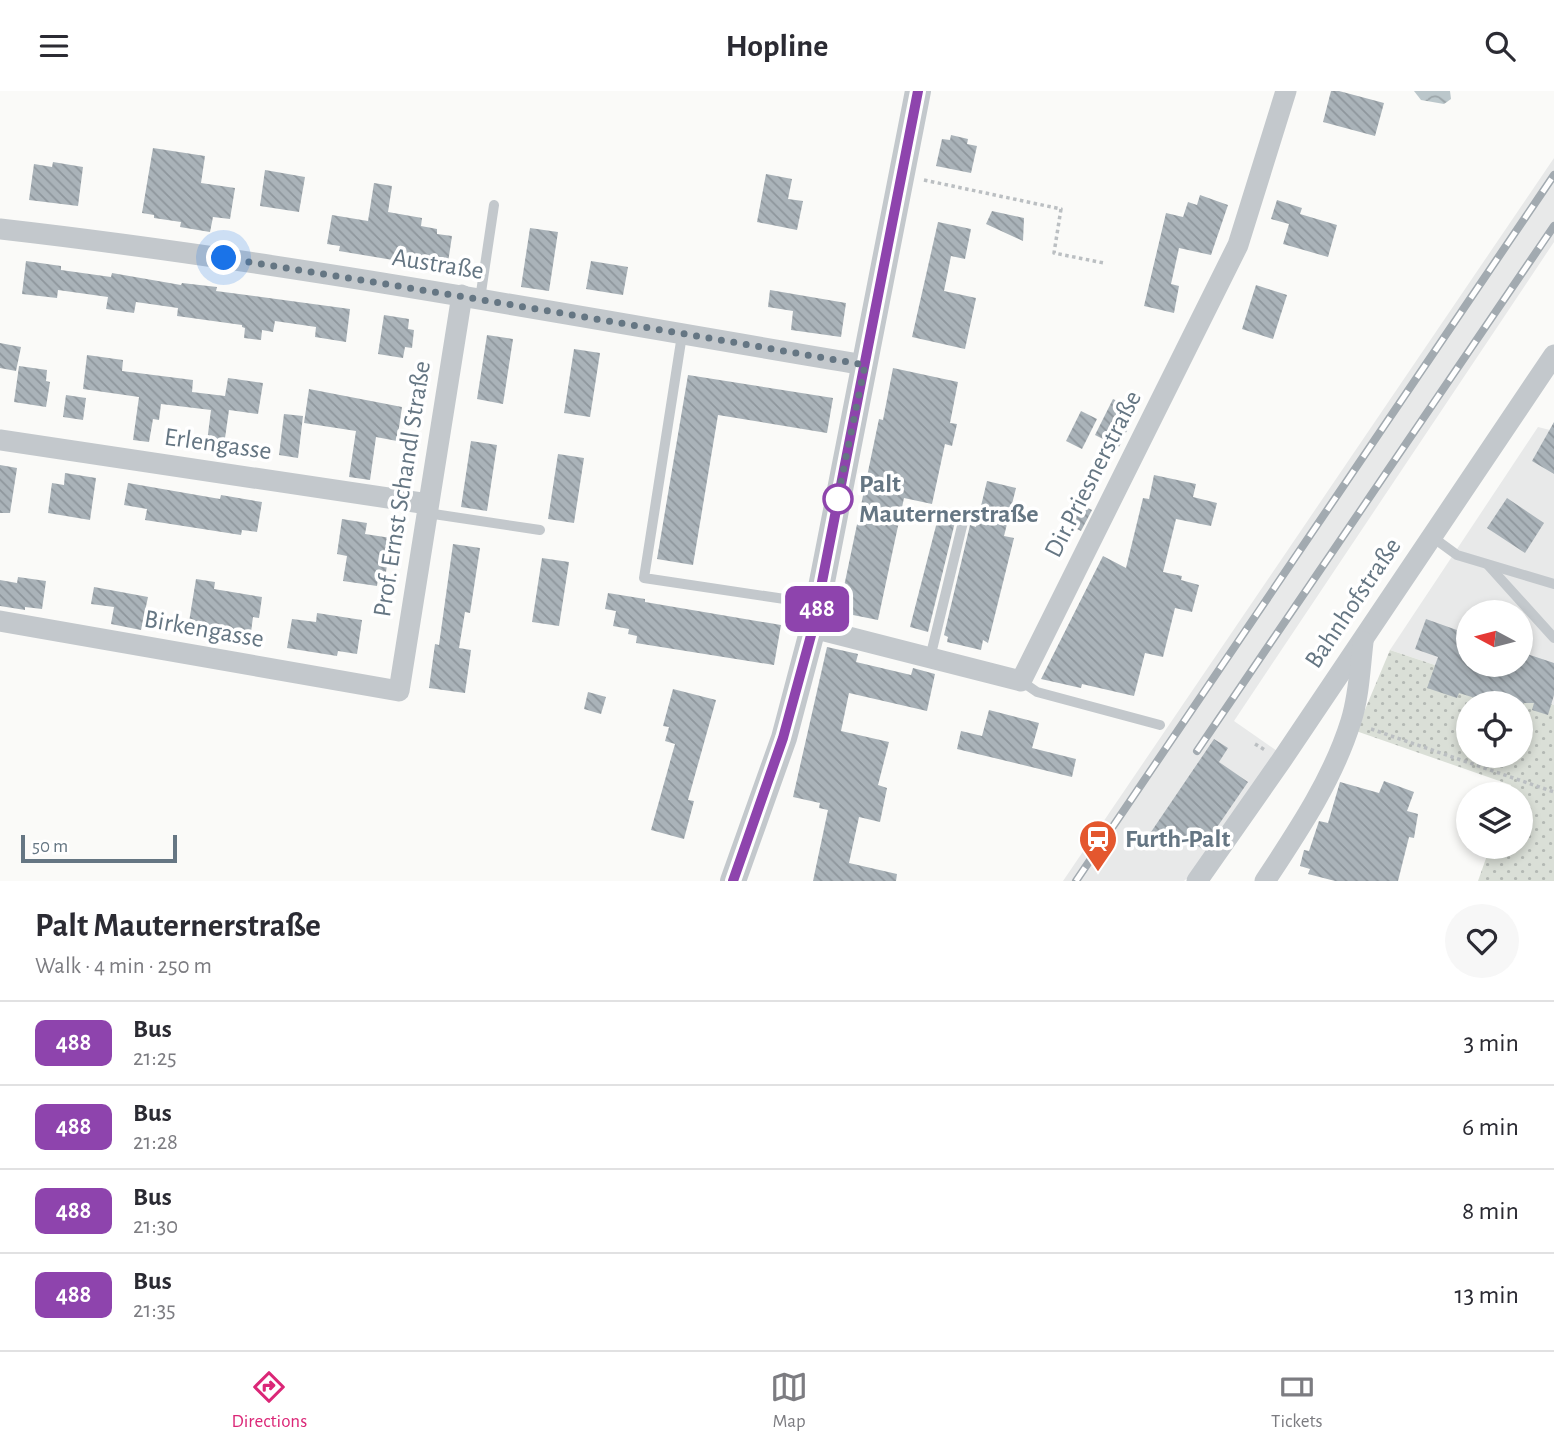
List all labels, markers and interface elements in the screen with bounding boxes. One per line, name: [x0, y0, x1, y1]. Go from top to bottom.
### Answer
icon: menu: [35, 27, 73, 65]
icon: search: [1481, 27, 1519, 65]
text: Hopline: [726, 30, 828, 62]
your location: [206, 240, 241, 275]
street label: Austraße: [390, 244, 486, 284]
street label: Prof. Ernst Schandl Straße: [369, 359, 435, 619]
street label: Dir.Priesnerstraße: [1040, 387, 1146, 561]
street label: Erlengasse: [163, 424, 273, 464]
place label: Palt Mauternerstraße: [859, 471, 1038, 527]
marker: Palt Mauternerstraße: [823, 484, 853, 514]
street label: Bahnhofstraße: [1300, 533, 1406, 673]
line badge: 488: [777, 586, 857, 632]
text: 488: [799, 597, 835, 621]
north arrow: [1456, 600, 1533, 677]
map controls: [1456, 600, 1533, 859]
street label: Birkengasse: [142, 606, 266, 652]
button: locate: [1456, 691, 1533, 768]
button: layers: [1456, 782, 1533, 859]
station icon: Furth-Palt: [1077, 818, 1119, 873]
place label: Furth-Palt: [1125, 826, 1230, 852]
scale bar: [21, 832, 177, 864]
text: 50 m: [32, 837, 68, 856]
button: heart: [1445, 904, 1519, 978]
text: Palt Mauternerstraße: [35, 910, 321, 943]
text: Walk · 4 min · 250 m: [35, 955, 212, 978]
text: Bus: [133, 1016, 172, 1042]
text: 3 min: [1463, 1030, 1519, 1056]
text: 488: [56, 1031, 91, 1055]
text: 21:25: [133, 1047, 177, 1070]
text: Bus: [133, 1100, 172, 1126]
text: 6 min: [1462, 1114, 1519, 1140]
text: 488: [56, 1115, 91, 1139]
text: 21:28: [133, 1131, 178, 1154]
text: Bus: [133, 1184, 172, 1210]
text: 8 min: [1462, 1198, 1519, 1224]
text: 488: [56, 1199, 91, 1223]
text: 21:30: [133, 1215, 178, 1238]
text: Bus: [133, 1268, 172, 1294]
text: 13 min: [1455, 1282, 1519, 1308]
text: 488: [56, 1283, 91, 1307]
text: 21:35: [133, 1299, 176, 1322]
tab: Directions: [231, 1368, 307, 1433]
tab: Map: [770, 1368, 808, 1433]
tab: Tickets: [1271, 1368, 1323, 1433]

